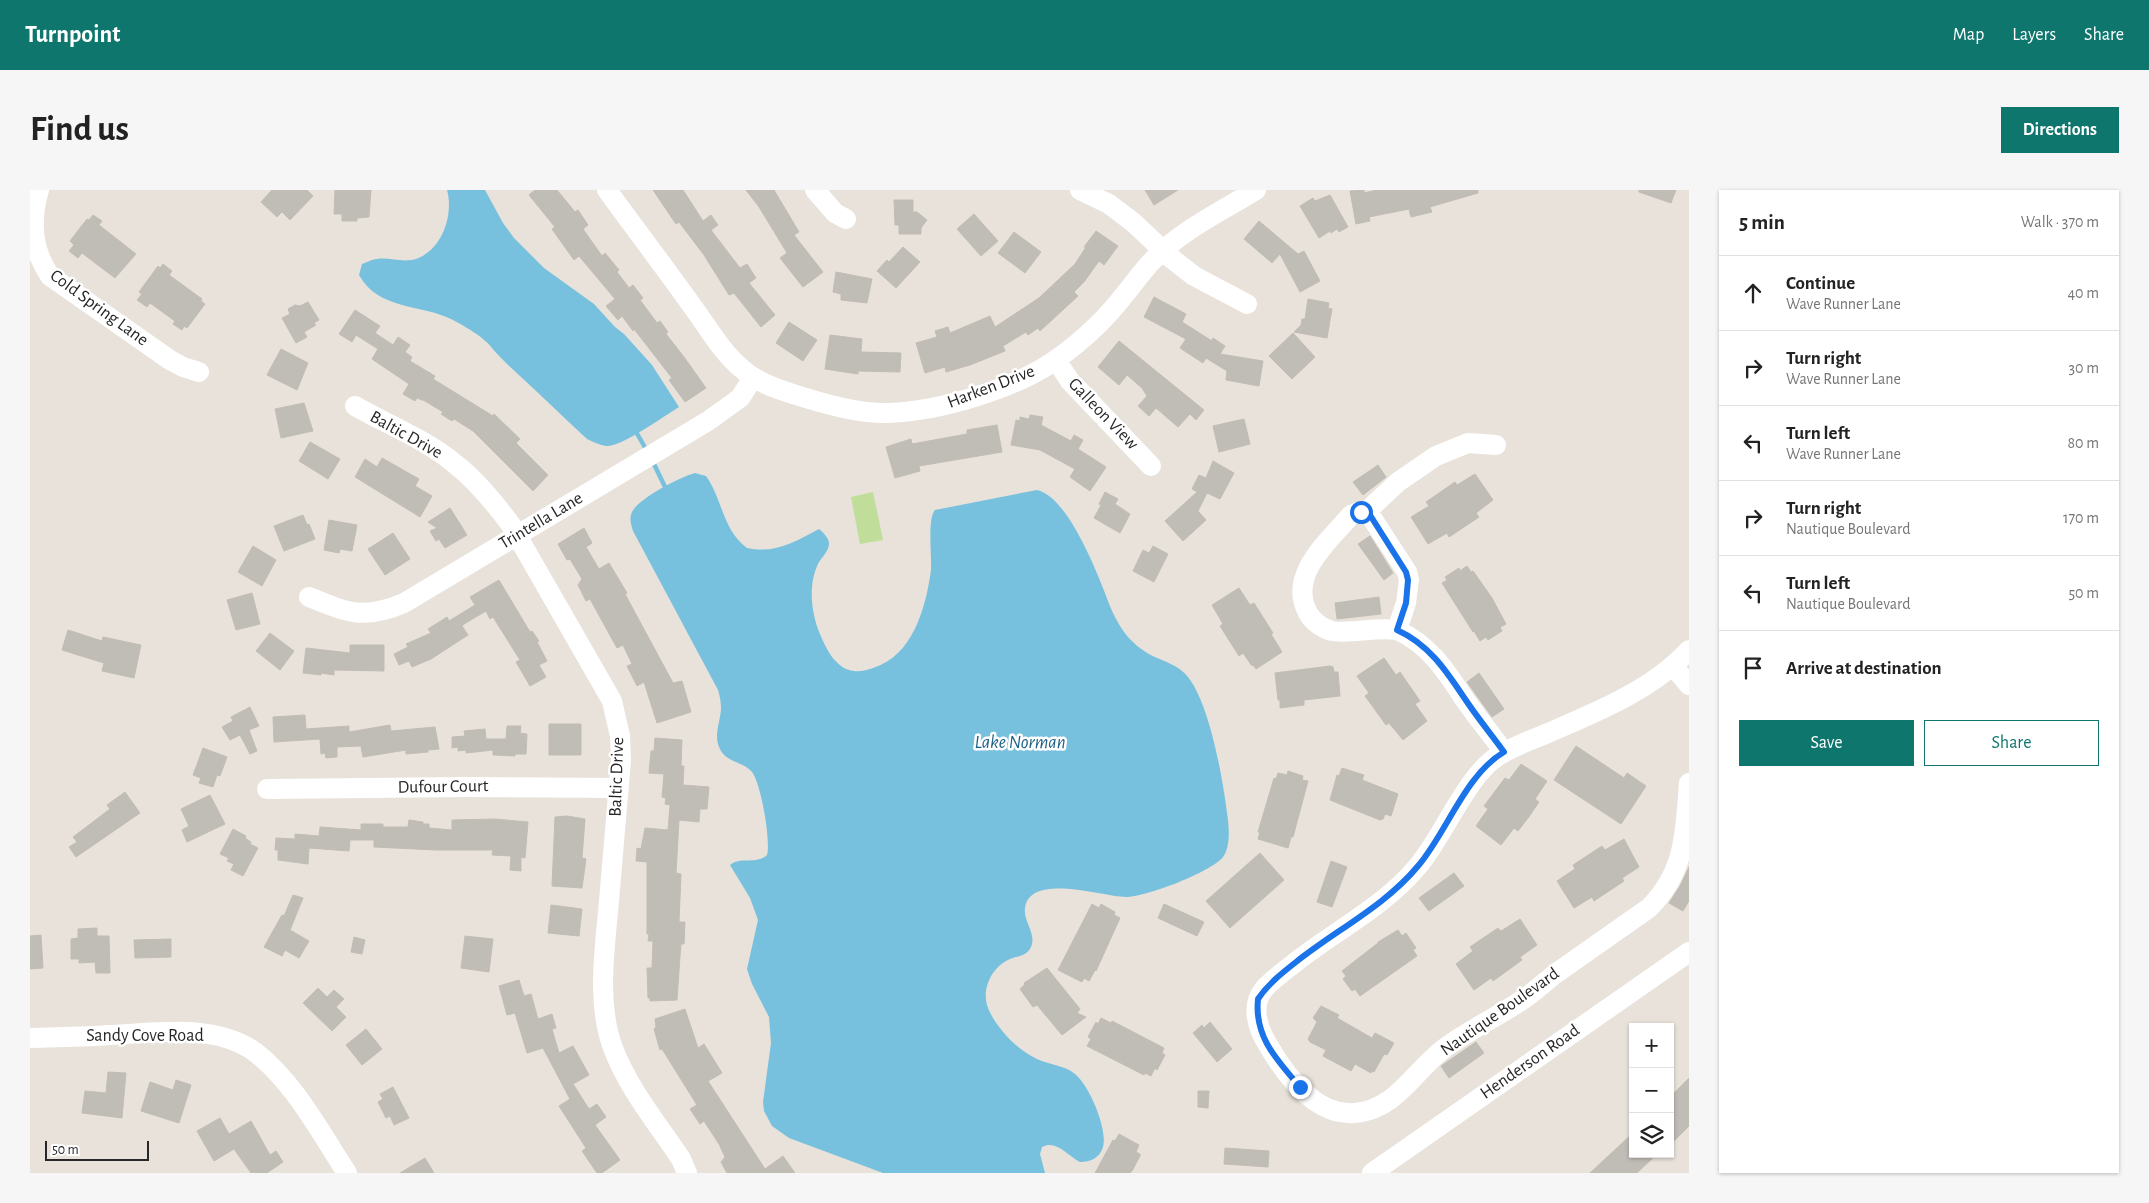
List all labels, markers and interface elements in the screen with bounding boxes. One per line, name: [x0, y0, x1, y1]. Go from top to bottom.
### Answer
text: Turnpoint: [25, 23, 120, 47]
text: Map: [1953, 26, 1984, 44]
text: Layers: [2012, 26, 2056, 44]
text: Share: [2084, 26, 2124, 44]
button: Directions: [2001, 107, 2119, 153]
text: Find us: [30, 112, 129, 147]
text: 5 min: [1739, 212, 1785, 233]
text: Walk · 370 m: [2021, 214, 2099, 230]
street label: Cold Spring Lane: [47, 266, 151, 350]
text: Continue: [1786, 274, 1855, 293]
icon: ahead: [1739, 279, 1767, 307]
text: 40 m: [2067, 285, 2099, 301]
text: Wave Runner Lane: [1786, 296, 1901, 312]
text: Turn right: [1786, 349, 1861, 368]
icon: right: [1739, 354, 1767, 382]
text: 30 m: [2069, 360, 2099, 376]
street label: Harken Drive: [945, 362, 1037, 412]
text: Wave Runner Lane: [1786, 371, 1901, 387]
street label: Galleon View: [1065, 375, 1141, 453]
street label: Baltic Drive: [367, 408, 445, 462]
text: Turn left: [1786, 424, 1850, 443]
icon: left: [1739, 429, 1767, 457]
text: 80 m: [2068, 435, 2099, 451]
text: Wave Runner Lane: [1786, 446, 1901, 462]
street label: Trintella Lane: [496, 489, 586, 553]
text: Turn right: [1786, 499, 1861, 518]
route start: [1350, 501, 1373, 524]
icon: right: [1739, 504, 1767, 532]
text: 170 m: [2063, 510, 2099, 526]
text: Nautique Boulevard: [1786, 521, 1910, 537]
text: Turn left: [1786, 574, 1850, 593]
icon: left: [1739, 579, 1767, 607]
text: 50 m: [2068, 585, 2099, 601]
text: Nautique Boulevard: [1786, 596, 1910, 612]
icon: arrive: [1739, 654, 1767, 682]
text: Arrive at destination: [1786, 659, 1942, 678]
button: Save: [1739, 720, 1914, 766]
button: Share: [1924, 720, 2099, 766]
water label: Lake Norman: [974, 733, 1066, 752]
street label: Baltic Drive: [607, 737, 627, 817]
street label: Dufour Court: [397, 777, 489, 797]
street label: Nautique Boulevard: [1438, 964, 1562, 1060]
street label: Henderson Road: [1477, 1021, 1583, 1103]
map controls: [1629, 1023, 1674, 1158]
button: +: [1629, 1023, 1674, 1068]
street label: Sandy Cove Road: [86, 1027, 204, 1045]
button: −: [1629, 1068, 1674, 1113]
route end: [1289, 1076, 1312, 1099]
button: layers: [1629, 1113, 1674, 1158]
scale bar: [45, 1138, 149, 1161]
text: 50 m: [52, 1143, 79, 1157]

